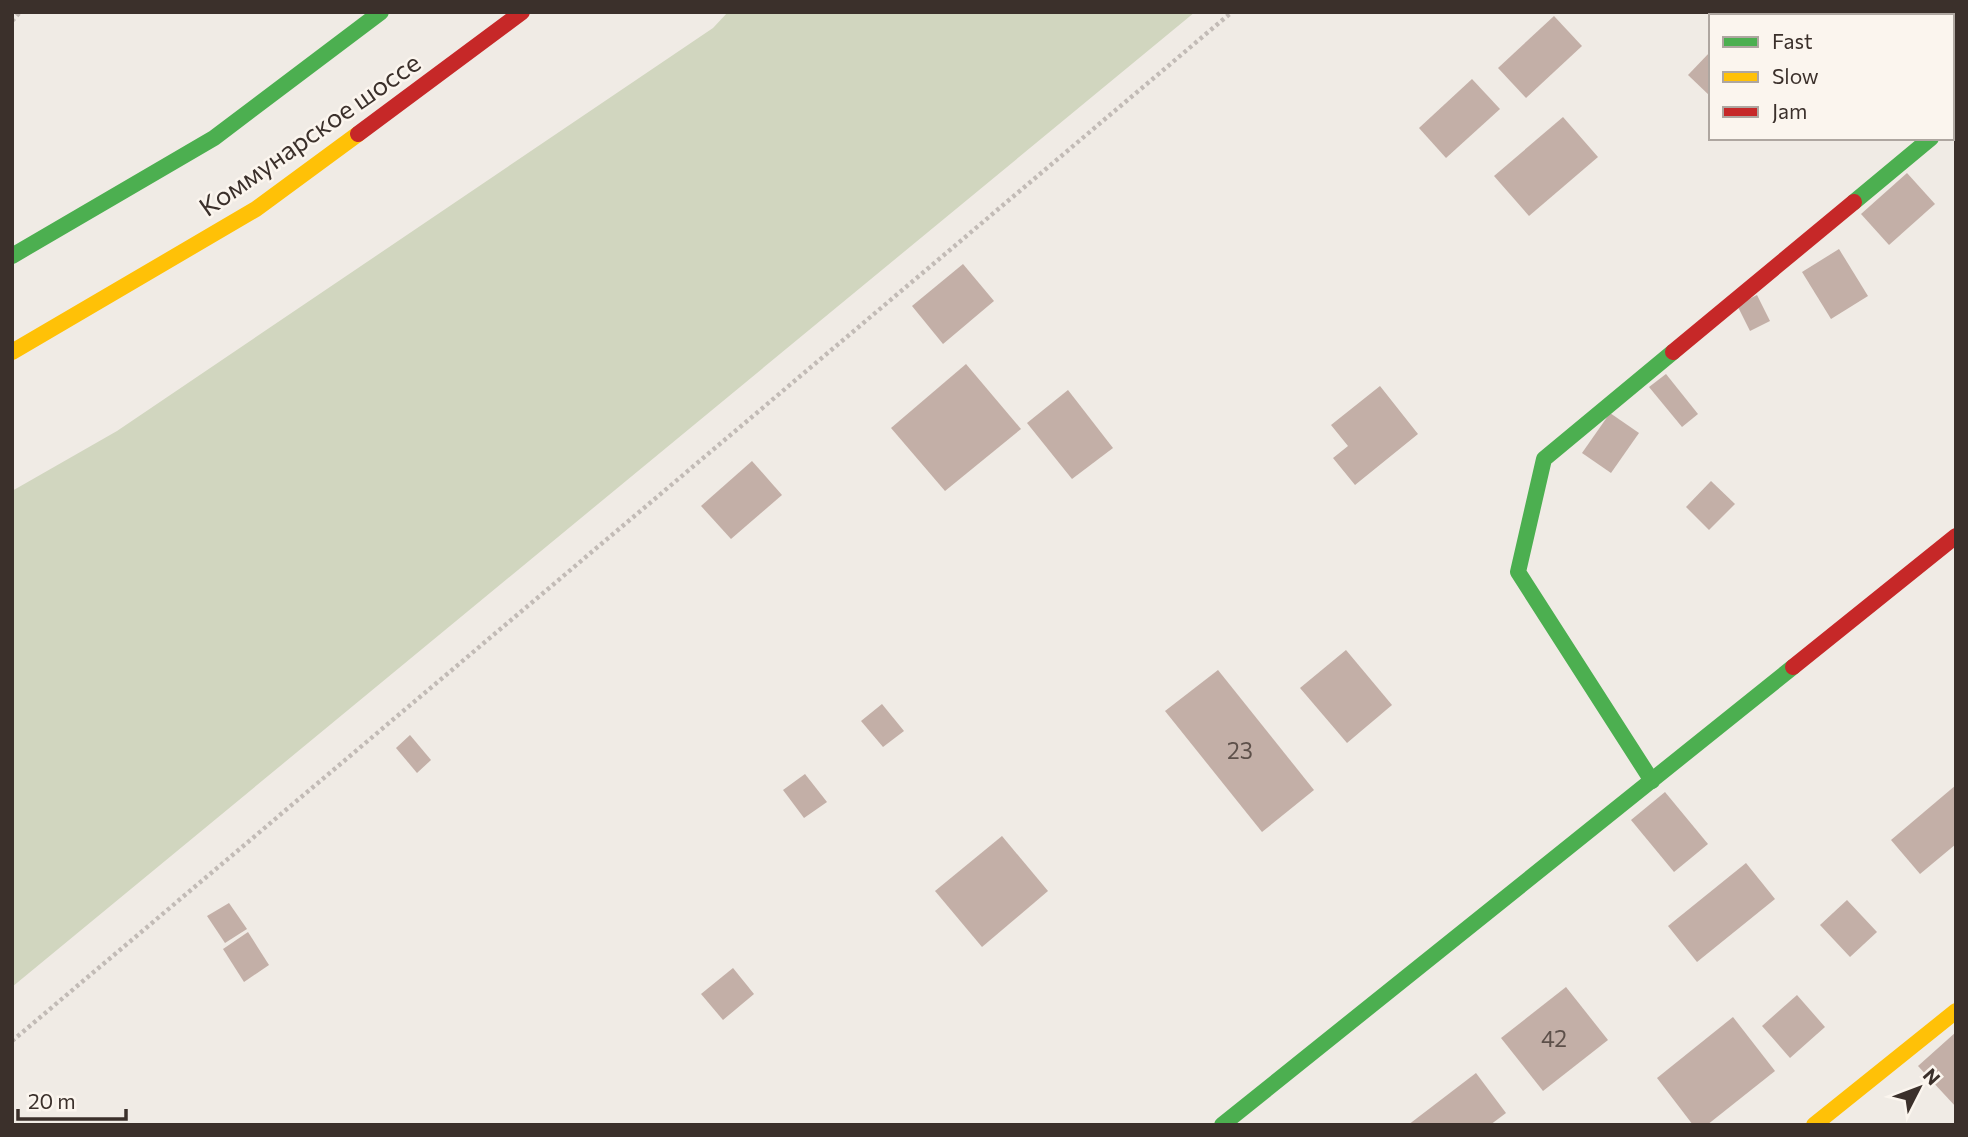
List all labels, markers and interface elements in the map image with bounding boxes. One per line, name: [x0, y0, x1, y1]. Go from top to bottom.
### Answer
legend: [1709, 14, 1954, 140]
text: Fast: [1772, 28, 1813, 53]
street label: Коммунарское шоссе: [193, 46, 426, 222]
text: Slow: [1772, 63, 1819, 88]
text: Jam: [1772, 98, 1807, 123]
house number: 23: [1227, 736, 1253, 764]
house number: 42: [1541, 1024, 1567, 1052]
north arrow: [1884, 1053, 1954, 1123]
text: N: [1919, 1063, 1945, 1089]
scale bar: [18, 1078, 126, 1122]
text: 20 m: [28, 1088, 76, 1113]

